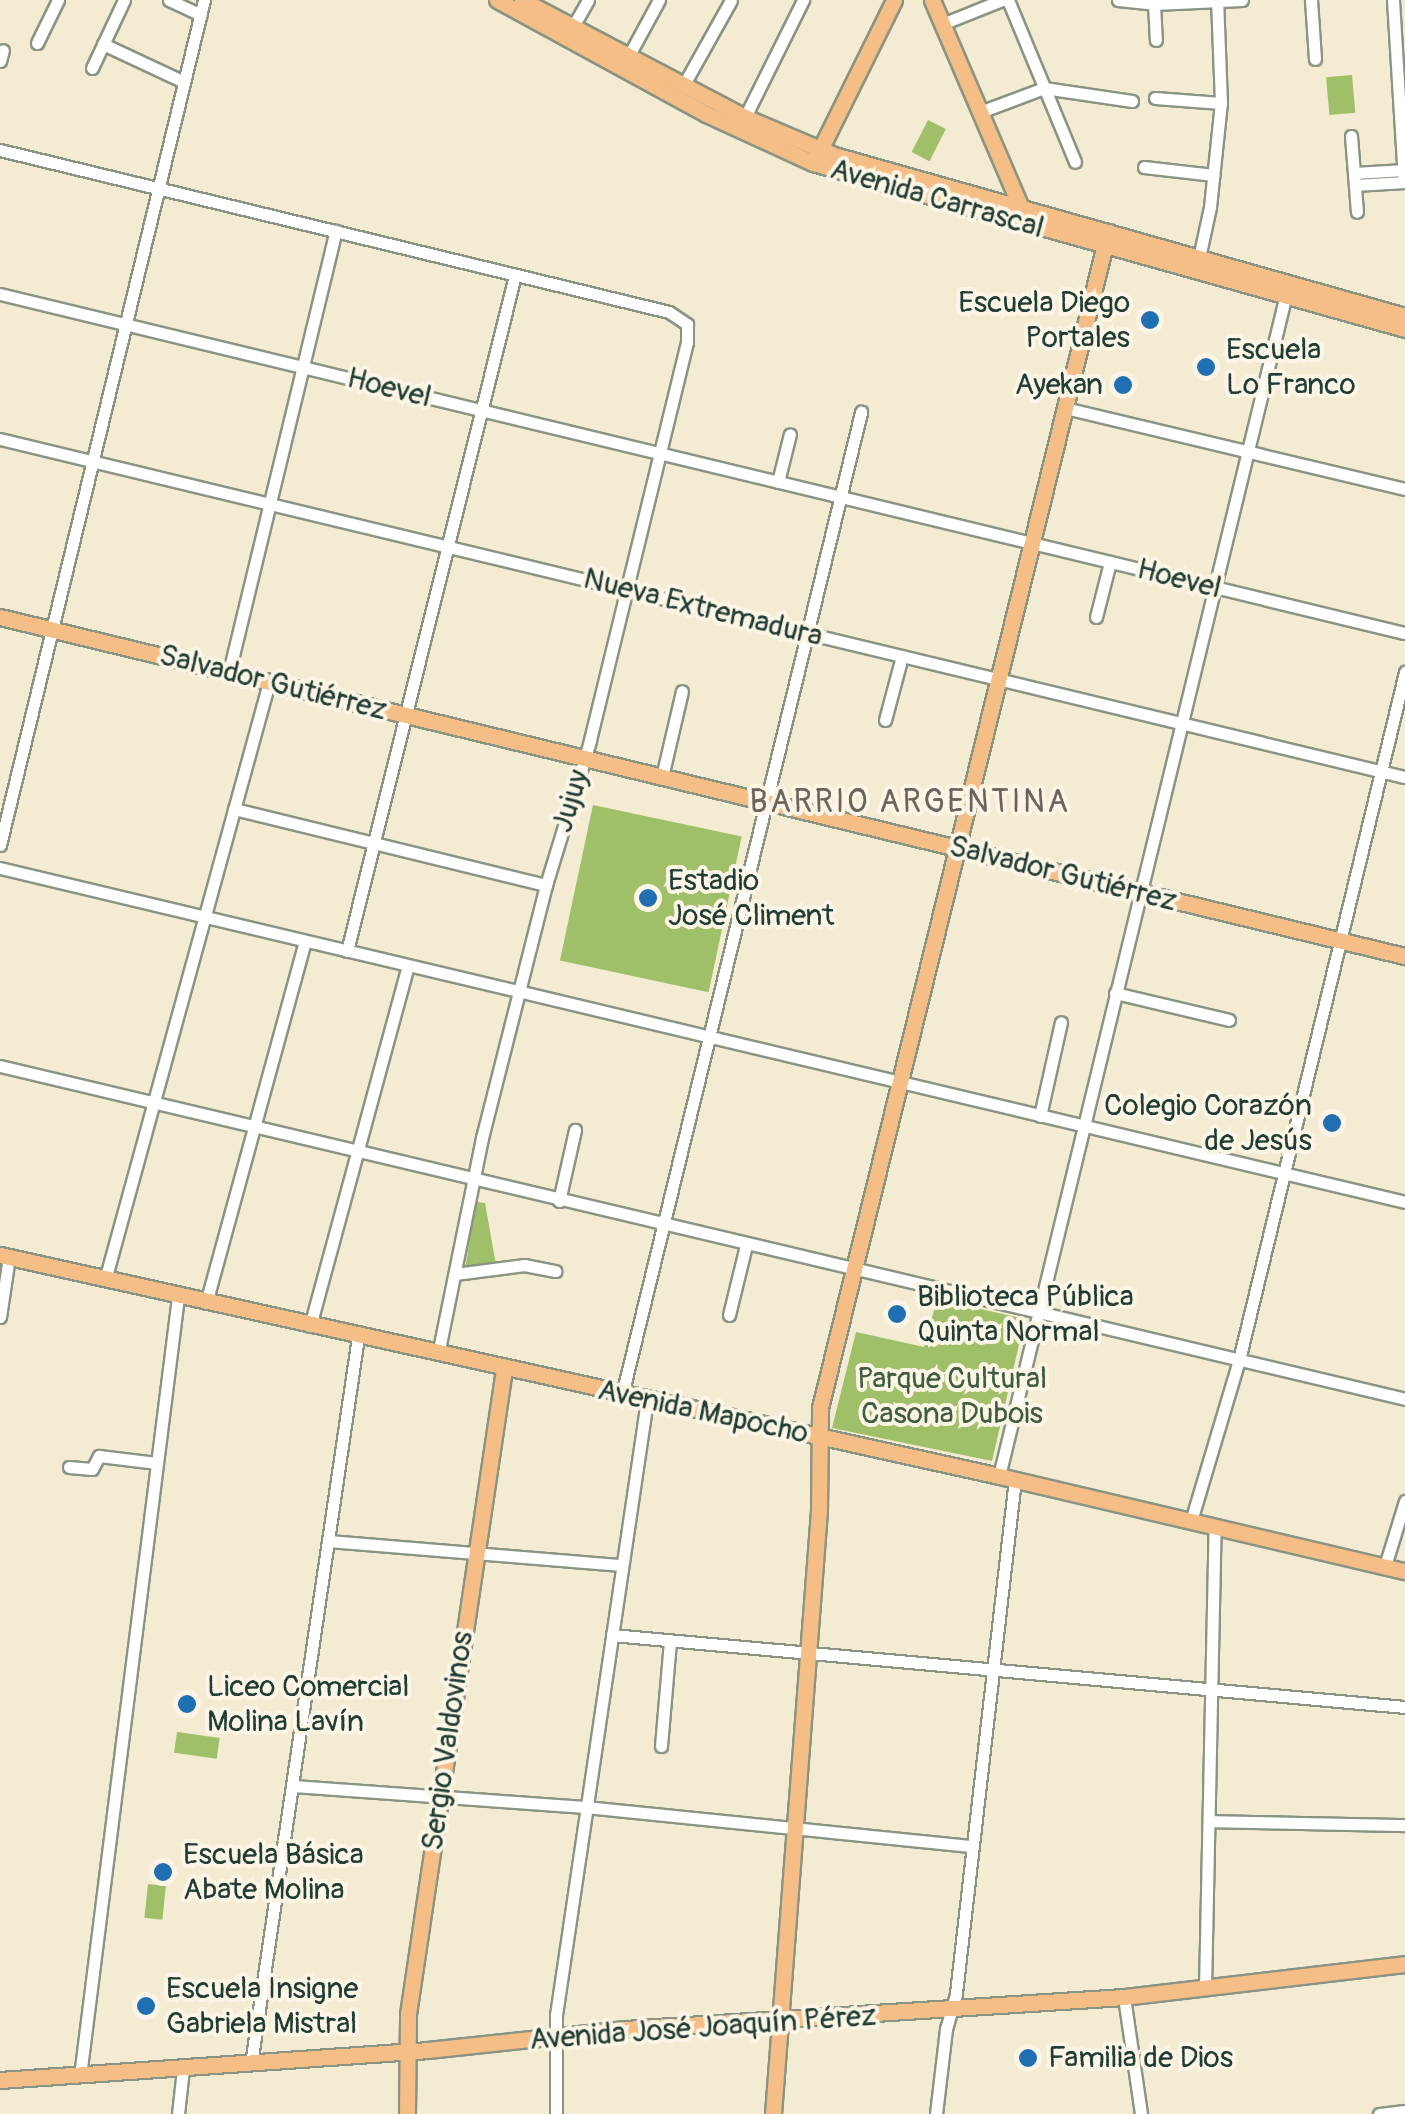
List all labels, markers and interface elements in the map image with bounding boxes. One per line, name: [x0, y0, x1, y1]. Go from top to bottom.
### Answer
street label: Avenida Carrascal: [826, 151, 1048, 247]
place label: Escuela Diego Portales: [958, 285, 1130, 356]
marker: Escuela Diego Portales: [1139, 309, 1161, 331]
place label: Escuela Lo Franco: [1226, 332, 1356, 402]
marker: Escuela Lo Franco: [1195, 356, 1217, 378]
street label: Hoevel: [343, 360, 435, 416]
place label: Ayekan: [1015, 367, 1103, 403]
marker: Ayekan: [1112, 374, 1134, 396]
street label: Hoevel: [1133, 551, 1225, 607]
street label: Nueva Extremadura: [580, 561, 826, 655]
street label: Salvador Gutiérrez: [156, 637, 390, 729]
street label: Jujuy: [544, 765, 598, 837]
district label: BARRIO ARGENTINA: [750, 783, 1070, 821]
street label: Salvador Gutiérrez: [946, 828, 1180, 920]
place label: Estadio José Climent: [668, 863, 834, 934]
marker: Estadio José Climent: [637, 887, 659, 909]
place label: Colegio Corazón de Jesús: [1104, 1088, 1312, 1158]
marker: Colegio Corazón de Jesús: [1321, 1112, 1343, 1134]
place label: Biblioteca Pública Quinta Normal: [917, 1279, 1134, 1350]
marker: Biblioteca Pública Quinta Normal: [886, 1303, 908, 1325]
park label: Parque Cultural Casona Dubois: [857, 1361, 1047, 1432]
street label: Avenida Mapocho: [595, 1372, 811, 1452]
street label: Sergio Valdovinos: [415, 1629, 481, 1853]
place label: Liceo Comercial Molina Lavín: [207, 1669, 409, 1740]
marker: Liceo Comercial Molina Lavín: [176, 1693, 198, 1715]
place label: Escuela Básica Abate Molina: [183, 1837, 364, 1908]
marker: Escuela Básica Abate Molina: [152, 1861, 174, 1883]
place label: Escuela Insigne Gabriela Mistral: [166, 1971, 358, 2042]
marker: Escuela Insigne Gabriela Mistral: [135, 1995, 157, 2017]
street label: Avenida José Joaquín Pérez: [528, 1998, 878, 2058]
place label: Familia de Dios: [1048, 2040, 1233, 2076]
marker: Familia de Dios: [1017, 2047, 1039, 2069]

